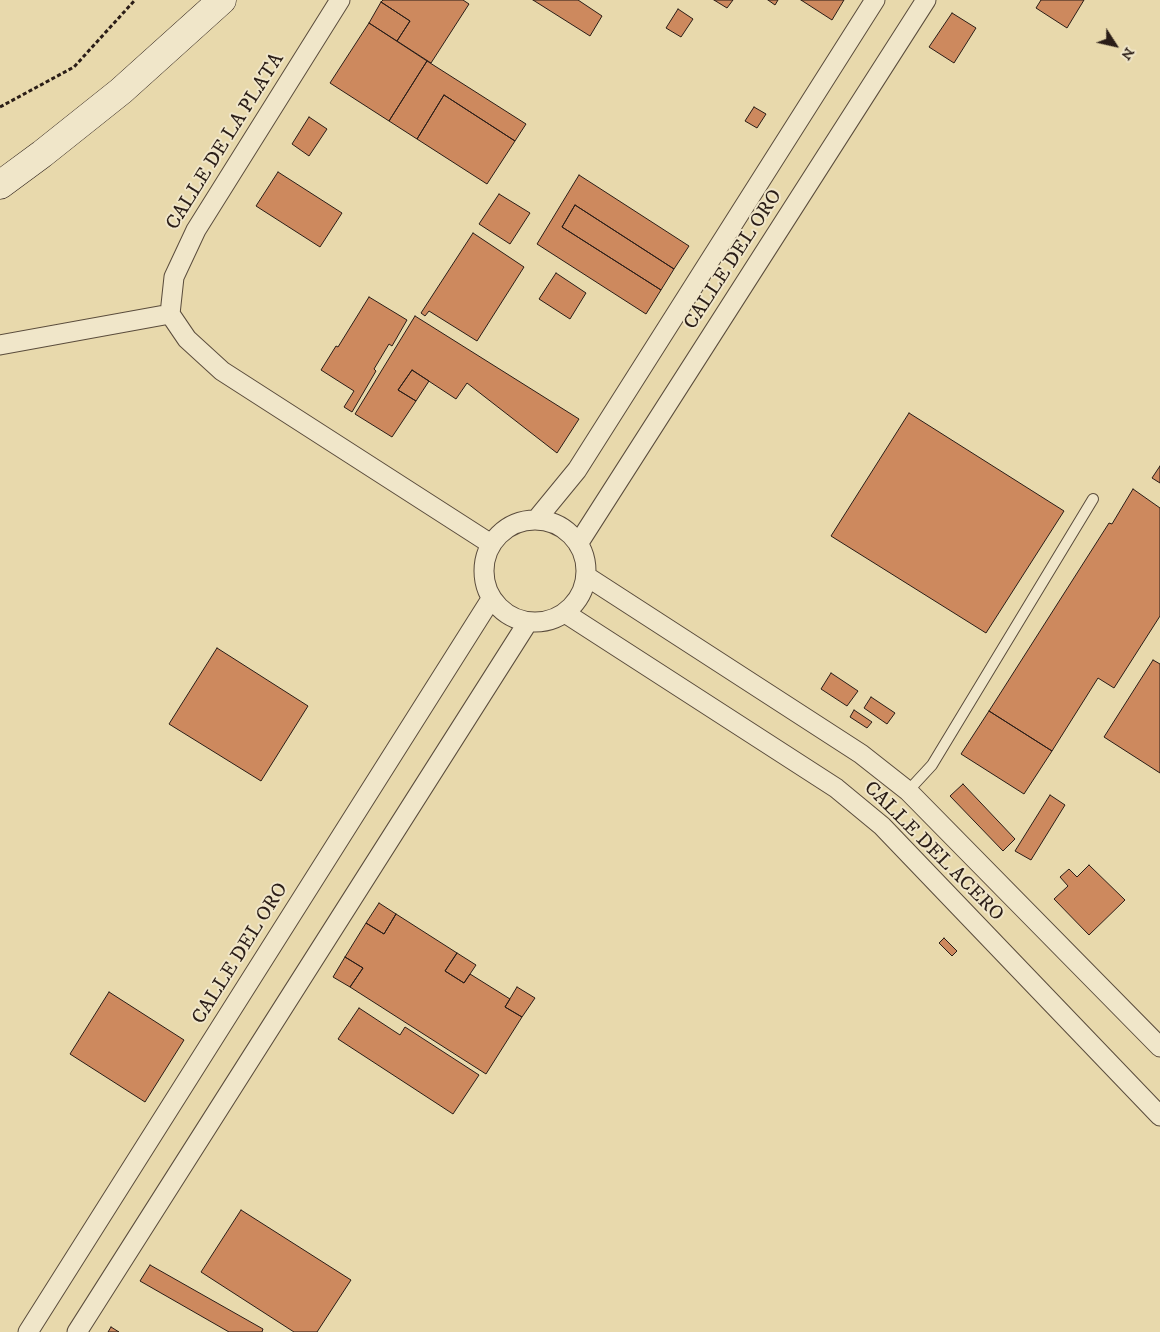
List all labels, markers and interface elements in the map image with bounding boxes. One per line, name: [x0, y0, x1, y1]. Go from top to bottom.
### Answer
north arrow: [1090, 20, 1140, 70]
text: N: [1117, 44, 1138, 63]
street label: CALLE DE LA PLATA: [162, 49, 290, 235]
street label: CALLE DEL ORO: [680, 185, 788, 335]
street label: CALLE DEL ACERO: [858, 777, 1008, 927]
street label: CALLE DEL ORO: [188, 879, 294, 1029]

